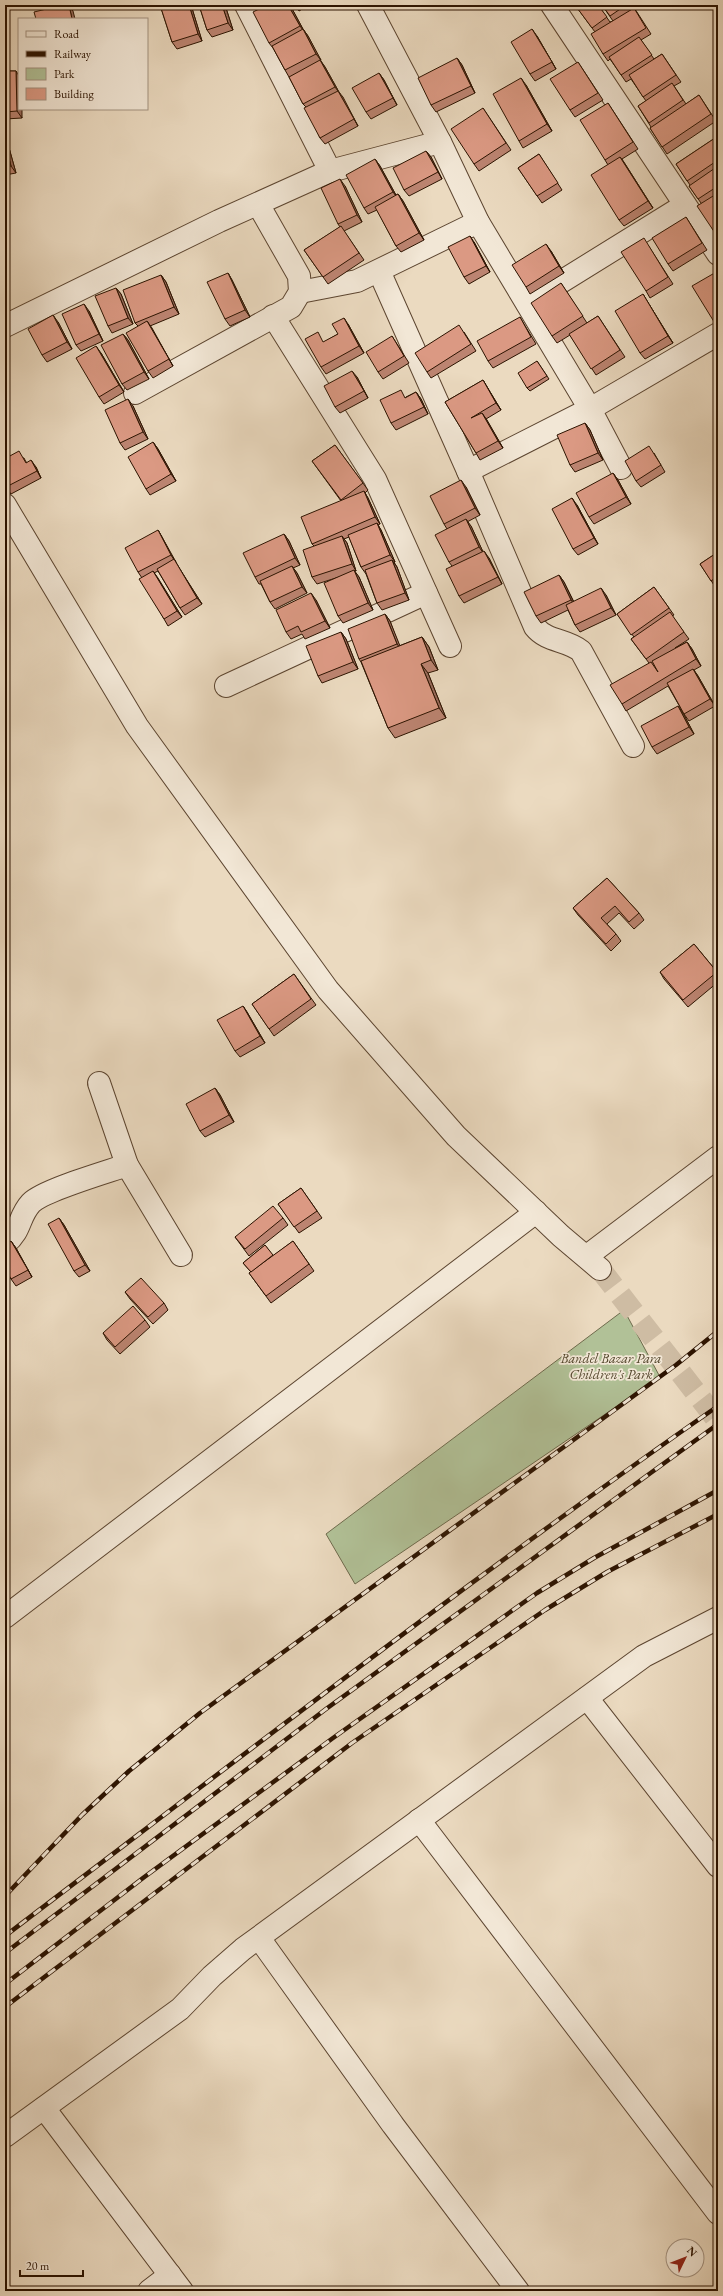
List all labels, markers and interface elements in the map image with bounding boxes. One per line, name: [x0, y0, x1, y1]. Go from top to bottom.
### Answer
legend: [18, 18, 148, 110]
text: Road: [54, 26, 80, 42]
text: Railway: [54, 46, 92, 62]
text: Park: [54, 66, 75, 82]
text: Building: [54, 86, 95, 102]
park label: Bandel Bazar Para Children's Park: [560, 1349, 662, 1383]
north arrow: [665, 2238, 705, 2278]
text: N: [684, 2243, 701, 2259]
scale bar: [20, 2252, 83, 2278]
text: 20 m: [26, 2258, 50, 2274]

